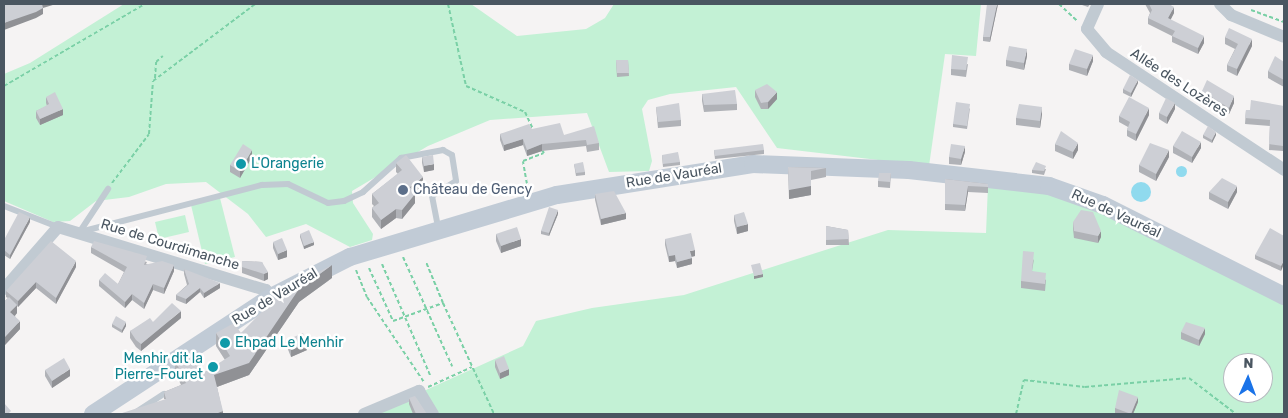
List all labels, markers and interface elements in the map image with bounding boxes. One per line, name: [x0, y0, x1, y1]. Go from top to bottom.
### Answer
street label: Allée des Lozères: [1127, 45, 1231, 121]
place label: L'Orangerie: [251, 156, 324, 172]
marker: L'Orangerie: [235, 158, 247, 170]
street label: Rue de Vauréal: [625, 160, 723, 192]
place label: Château de Gency: [413, 182, 532, 198]
marker: Château de Gency: [397, 184, 409, 196]
street label: Rue de Vauréal: [1068, 186, 1164, 242]
street label: Rue de Courdimanche: [99, 216, 241, 274]
street label: Rue de Vauréal: [229, 265, 321, 329]
place label: Ehpad Le Menhir: [235, 335, 344, 351]
marker: Ehpad Le Menhir: [219, 337, 231, 349]
place label: Menhir dit la Pierre-Fouret: [115, 351, 203, 384]
north arrow: [1223, 353, 1273, 403]
text: N: [1243, 355, 1254, 372]
marker: Menhir dit la Pierre-Fouret: [207, 361, 219, 373]

